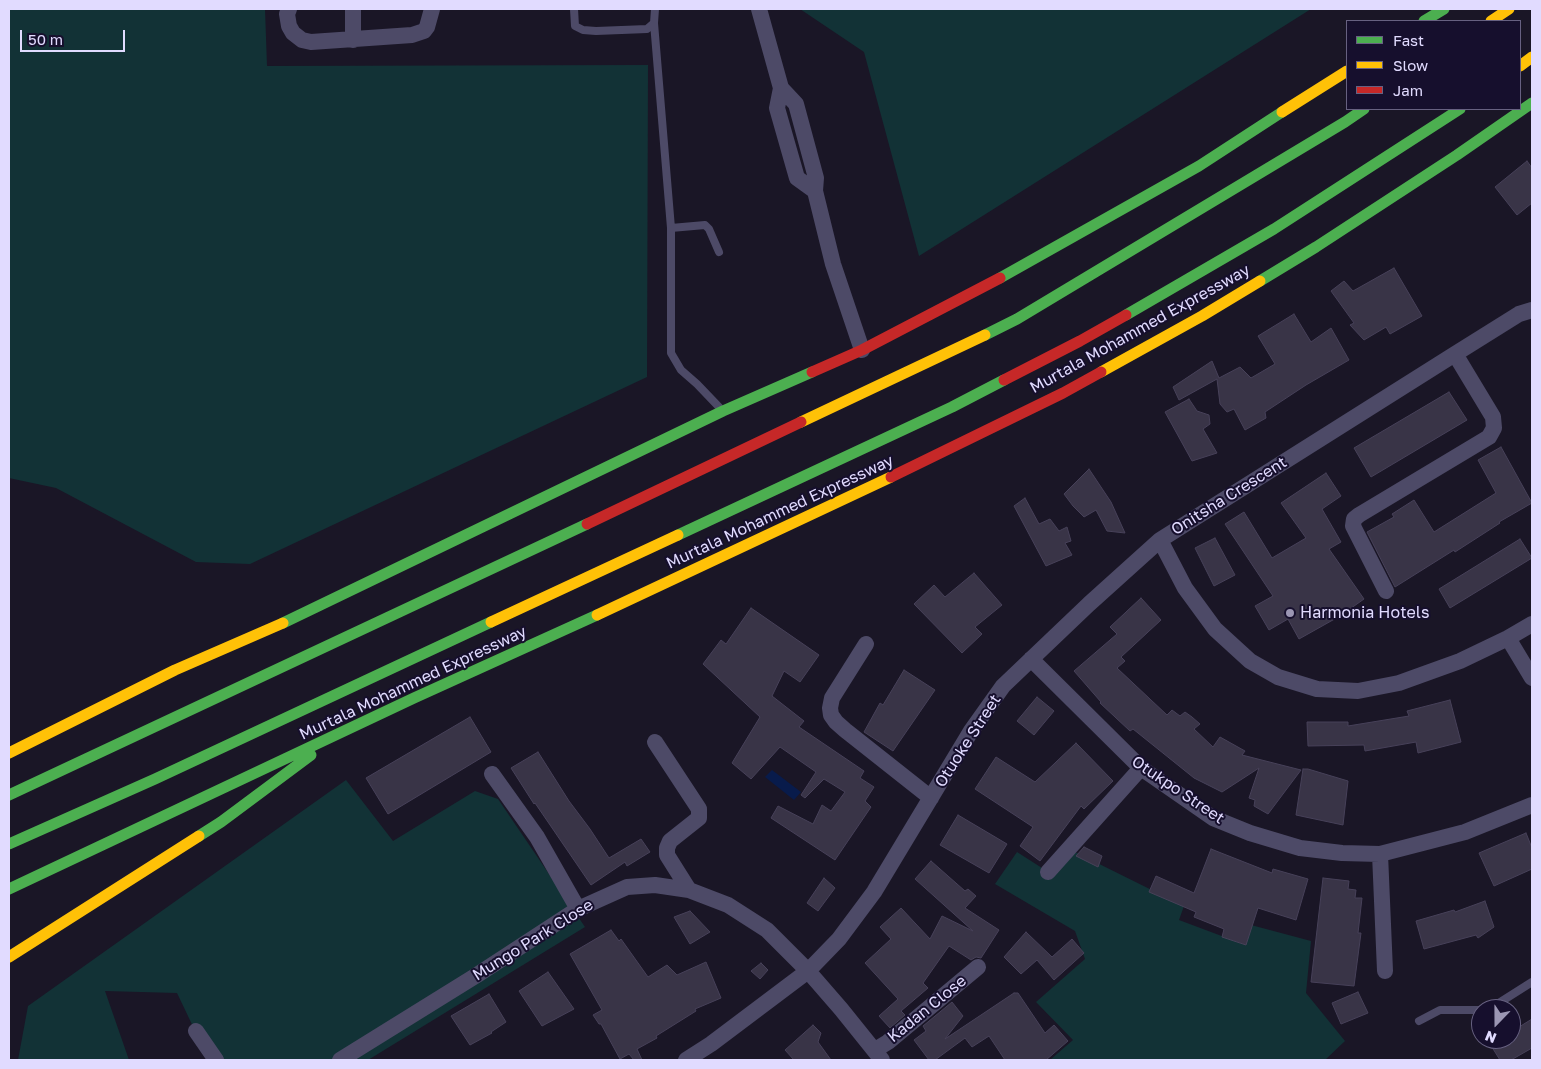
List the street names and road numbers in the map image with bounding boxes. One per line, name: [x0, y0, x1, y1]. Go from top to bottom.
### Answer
street label: Murtala Mohammed Expressway: [1027, 260, 1253, 398]
street label: Murtala Mohammed Expressway: [663, 451, 897, 573]
street label: Onitsha Crescent: [1168, 453, 1290, 539]
street label: Murtala Mohammed Expressway: [296, 622, 530, 744]
street label: Otuoke Street: [931, 691, 1005, 791]
street label: Otukpo Street: [1128, 752, 1228, 828]
street label: Mungo Park Close: [469, 895, 597, 985]
street label: Kadan Close: [884, 971, 970, 1047]

